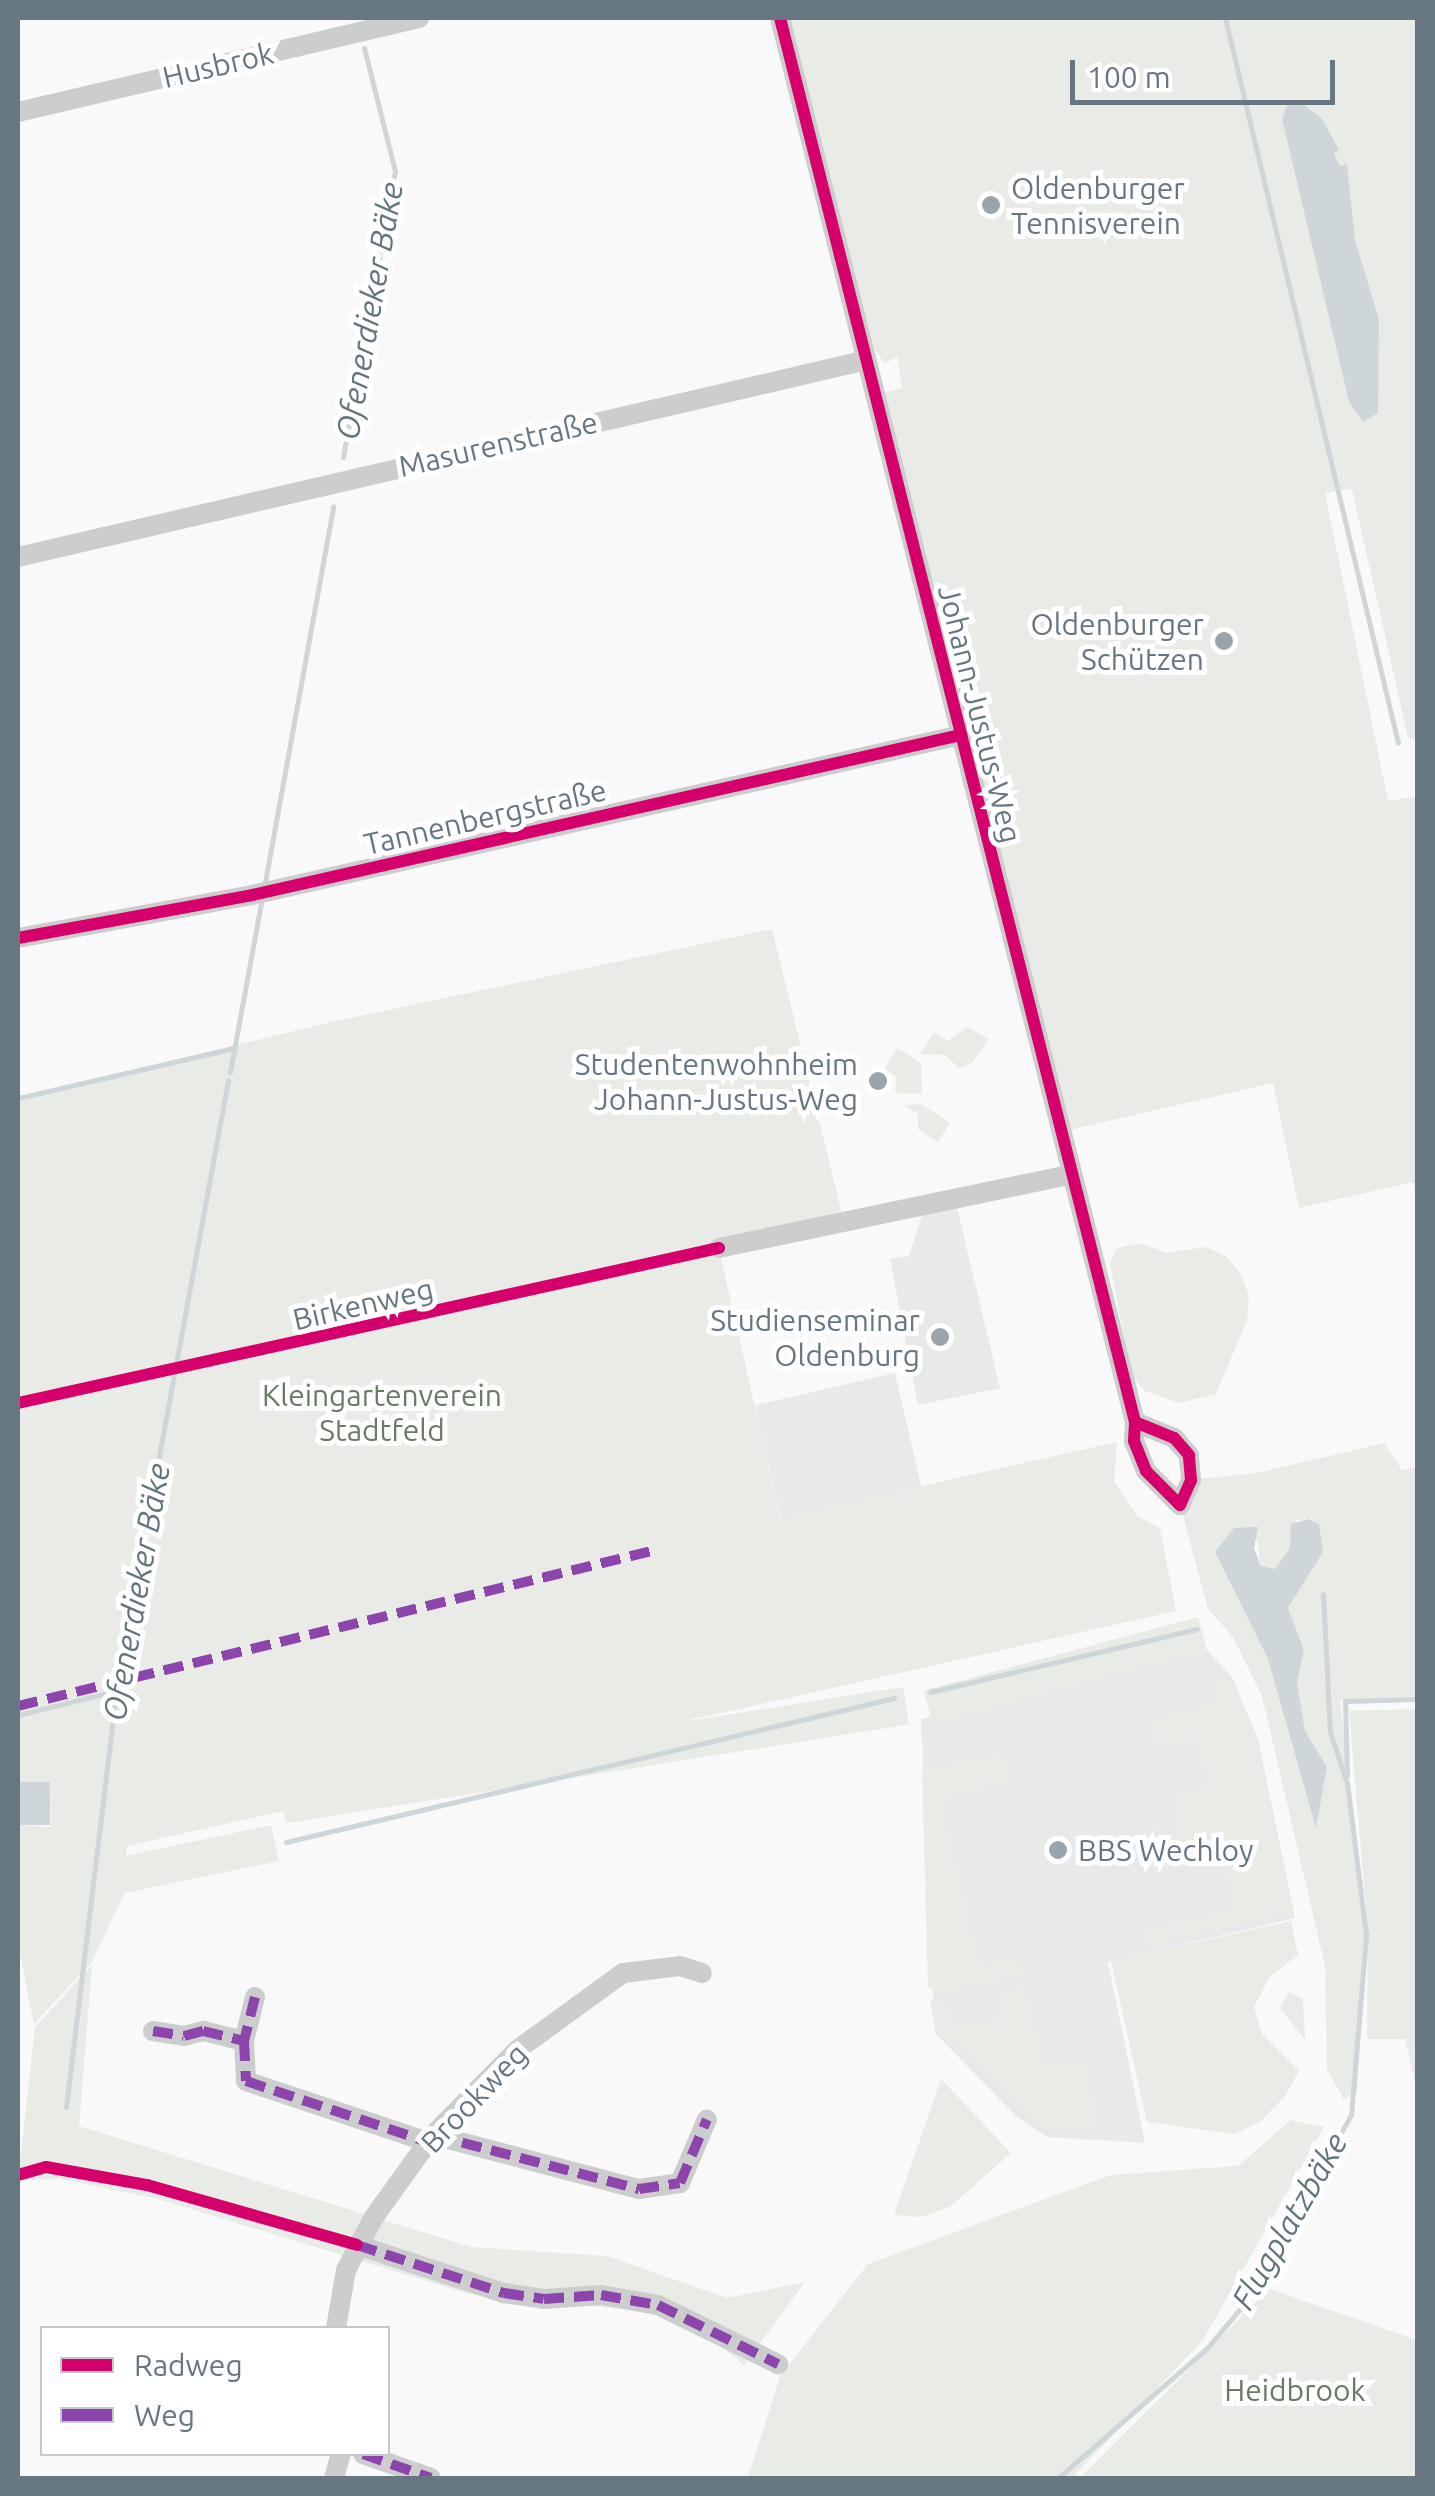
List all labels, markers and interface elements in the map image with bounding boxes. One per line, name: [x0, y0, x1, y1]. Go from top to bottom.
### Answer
street label: Husbrok: [159, 35, 277, 95]
scale bar: [1075, 40, 1340, 102]
text: 100 m: [1087, 60, 1171, 94]
place label: Oldenburger Tennisverein: [1011, 170, 1185, 240]
water label: Ofenerdieker Bäke: [327, 179, 411, 443]
marker: Oldenburger Tennisverein: [980, 194, 1002, 216]
street label: Masurenstraße: [395, 404, 601, 484]
street label: Johann-Justus-Weg: [931, 582, 1029, 846]
place label: Oldenburger Schützen: [1030, 606, 1204, 676]
marker: Oldenburger Schützen: [1213, 630, 1235, 652]
street label: Tannenbergstraße: [360, 772, 610, 862]
place label: Studentenwohnheim Johann-Justus-Weg: [575, 1046, 858, 1116]
marker: Studentenwohnheim Johann-Justus-Weg: [867, 1070, 889, 1092]
street label: Birkenweg: [289, 1270, 437, 1338]
place label: Studienseminar Oldenburg: [710, 1302, 920, 1372]
marker: Studienseminar Oldenburg: [929, 1326, 951, 1348]
park label: Kleingartenverein Stadtfeld: [262, 1377, 502, 1448]
water label: Ofenerdieker Bäke: [94, 1460, 178, 1724]
place label: BBS Wechloy: [1078, 1832, 1253, 1868]
marker: BBS Wechloy: [1047, 1839, 1069, 1861]
street label: Brookweg: [413, 2036, 535, 2160]
water label: Flugplatzbäke: [1223, 2126, 1355, 2316]
legend: [40, 2326, 390, 2456]
text: Radweg: [134, 2348, 243, 2382]
park label: Heidbrook: [1224, 2372, 1366, 2408]
text: Weg: [134, 2398, 195, 2432]

